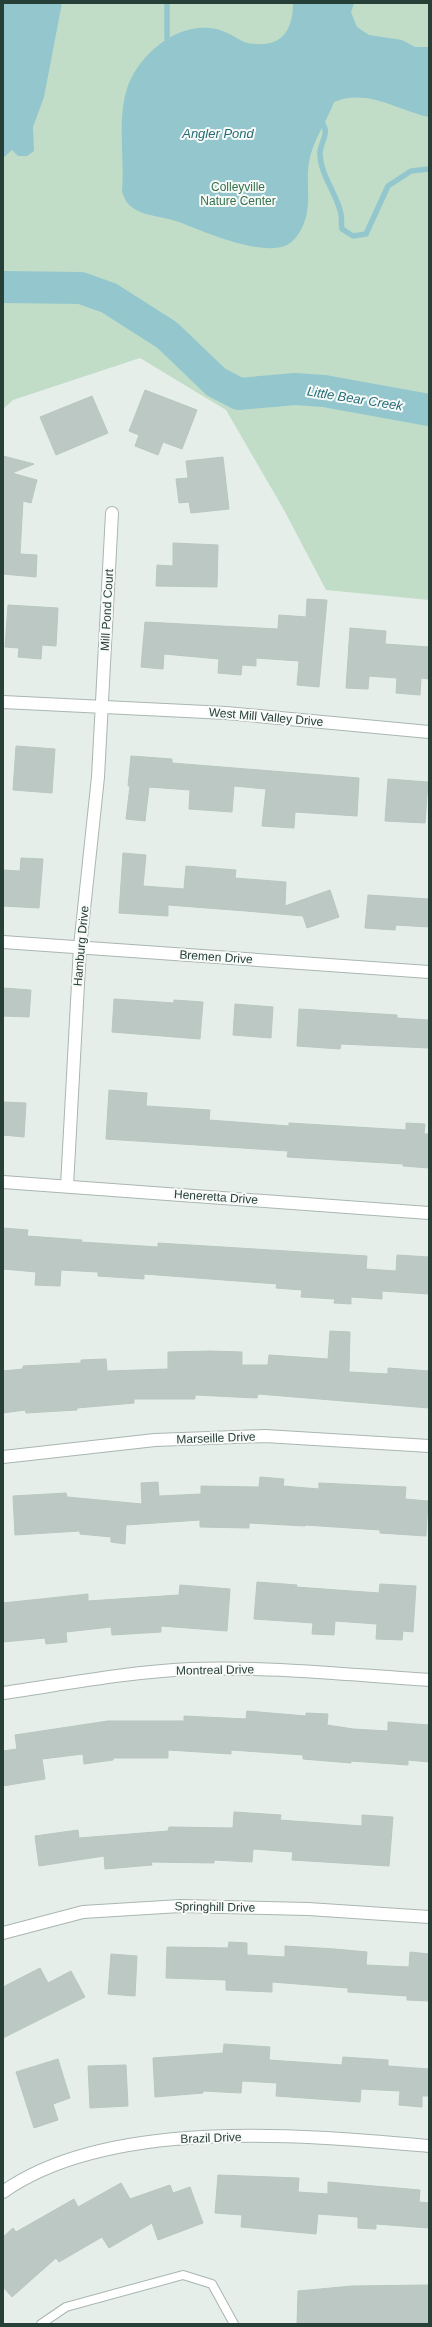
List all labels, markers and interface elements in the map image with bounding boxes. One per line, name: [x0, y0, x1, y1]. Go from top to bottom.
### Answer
water label: Angler Pond: [181, 126, 255, 141]
park label: Colleyville Nature Center: [200, 180, 276, 208]
water label: Little Bear Creek: [306, 384, 405, 414]
street label: Mill Pond Court: [98, 568, 116, 651]
street label: West Mill Valley Drive: [208, 705, 324, 729]
street label: Hamburg Drive: [71, 905, 92, 987]
street label: Bremen Drive: [179, 947, 253, 967]
street label: Heneretta Drive: [174, 1187, 259, 1207]
street label: Marseille Drive: [176, 1430, 256, 1446]
street label: Montreal Drive: [176, 1662, 254, 1678]
street label: Springhill Drive: [175, 1899, 256, 1915]
street label: Brazil Drive: [180, 2130, 242, 2146]

